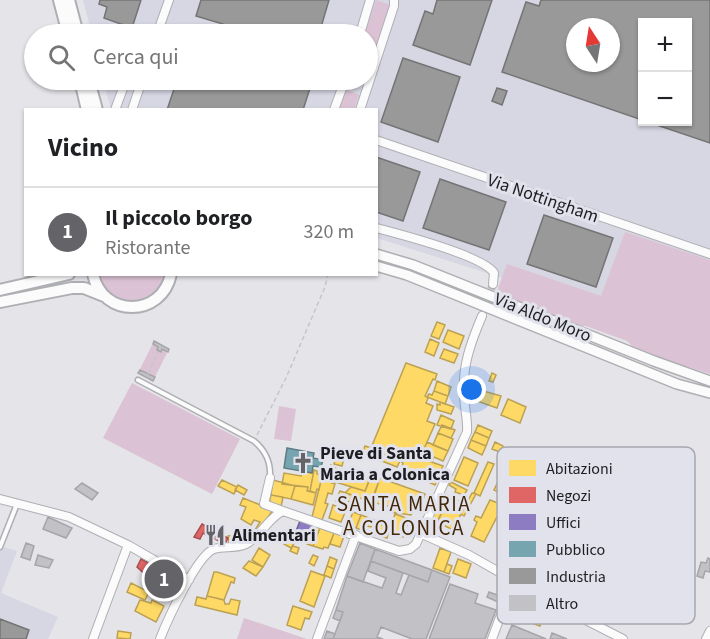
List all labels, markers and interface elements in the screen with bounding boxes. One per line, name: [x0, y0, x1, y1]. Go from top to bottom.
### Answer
north arrow: [566, 18, 620, 72]
map controls: [638, 18, 692, 126]
button: +: [638, 18, 692, 72]
search box: [24, 24, 378, 90]
icon: search: [45, 41, 78, 74]
text: Cerca qui: [93, 41, 179, 73]
button: −: [638, 72, 692, 126]
text: Vicino: [48, 129, 118, 166]
street label: Via Nottingham: [484, 168, 602, 229]
text: Il piccolo borgo: [105, 202, 252, 234]
text: 1: [62, 218, 73, 246]
text: 320 m: [304, 218, 354, 246]
text: Ristorante: [105, 234, 191, 262]
street label: Via Aldo Moro: [490, 287, 595, 348]
your location: [457, 375, 486, 404]
place label: Pieve di Santa Maria a Colonica: [320, 441, 450, 487]
legend: [497, 447, 695, 624]
church icon: Pieve di Santa Maria a Colonica: [291, 451, 315, 475]
text: Abitazioni: [546, 458, 613, 480]
text: Negozi: [546, 485, 591, 507]
district label: SANTA MARIA A COLONICA: [337, 489, 471, 543]
text: Uffici: [546, 512, 581, 534]
restaurant icon: Alimentari: [203, 523, 227, 547]
place label: Alimentari: [231, 523, 316, 548]
text: Pubblico: [546, 539, 605, 561]
pin: 1: [144, 556, 184, 602]
text: Industria: [546, 566, 606, 588]
text: Altro: [546, 593, 578, 615]

